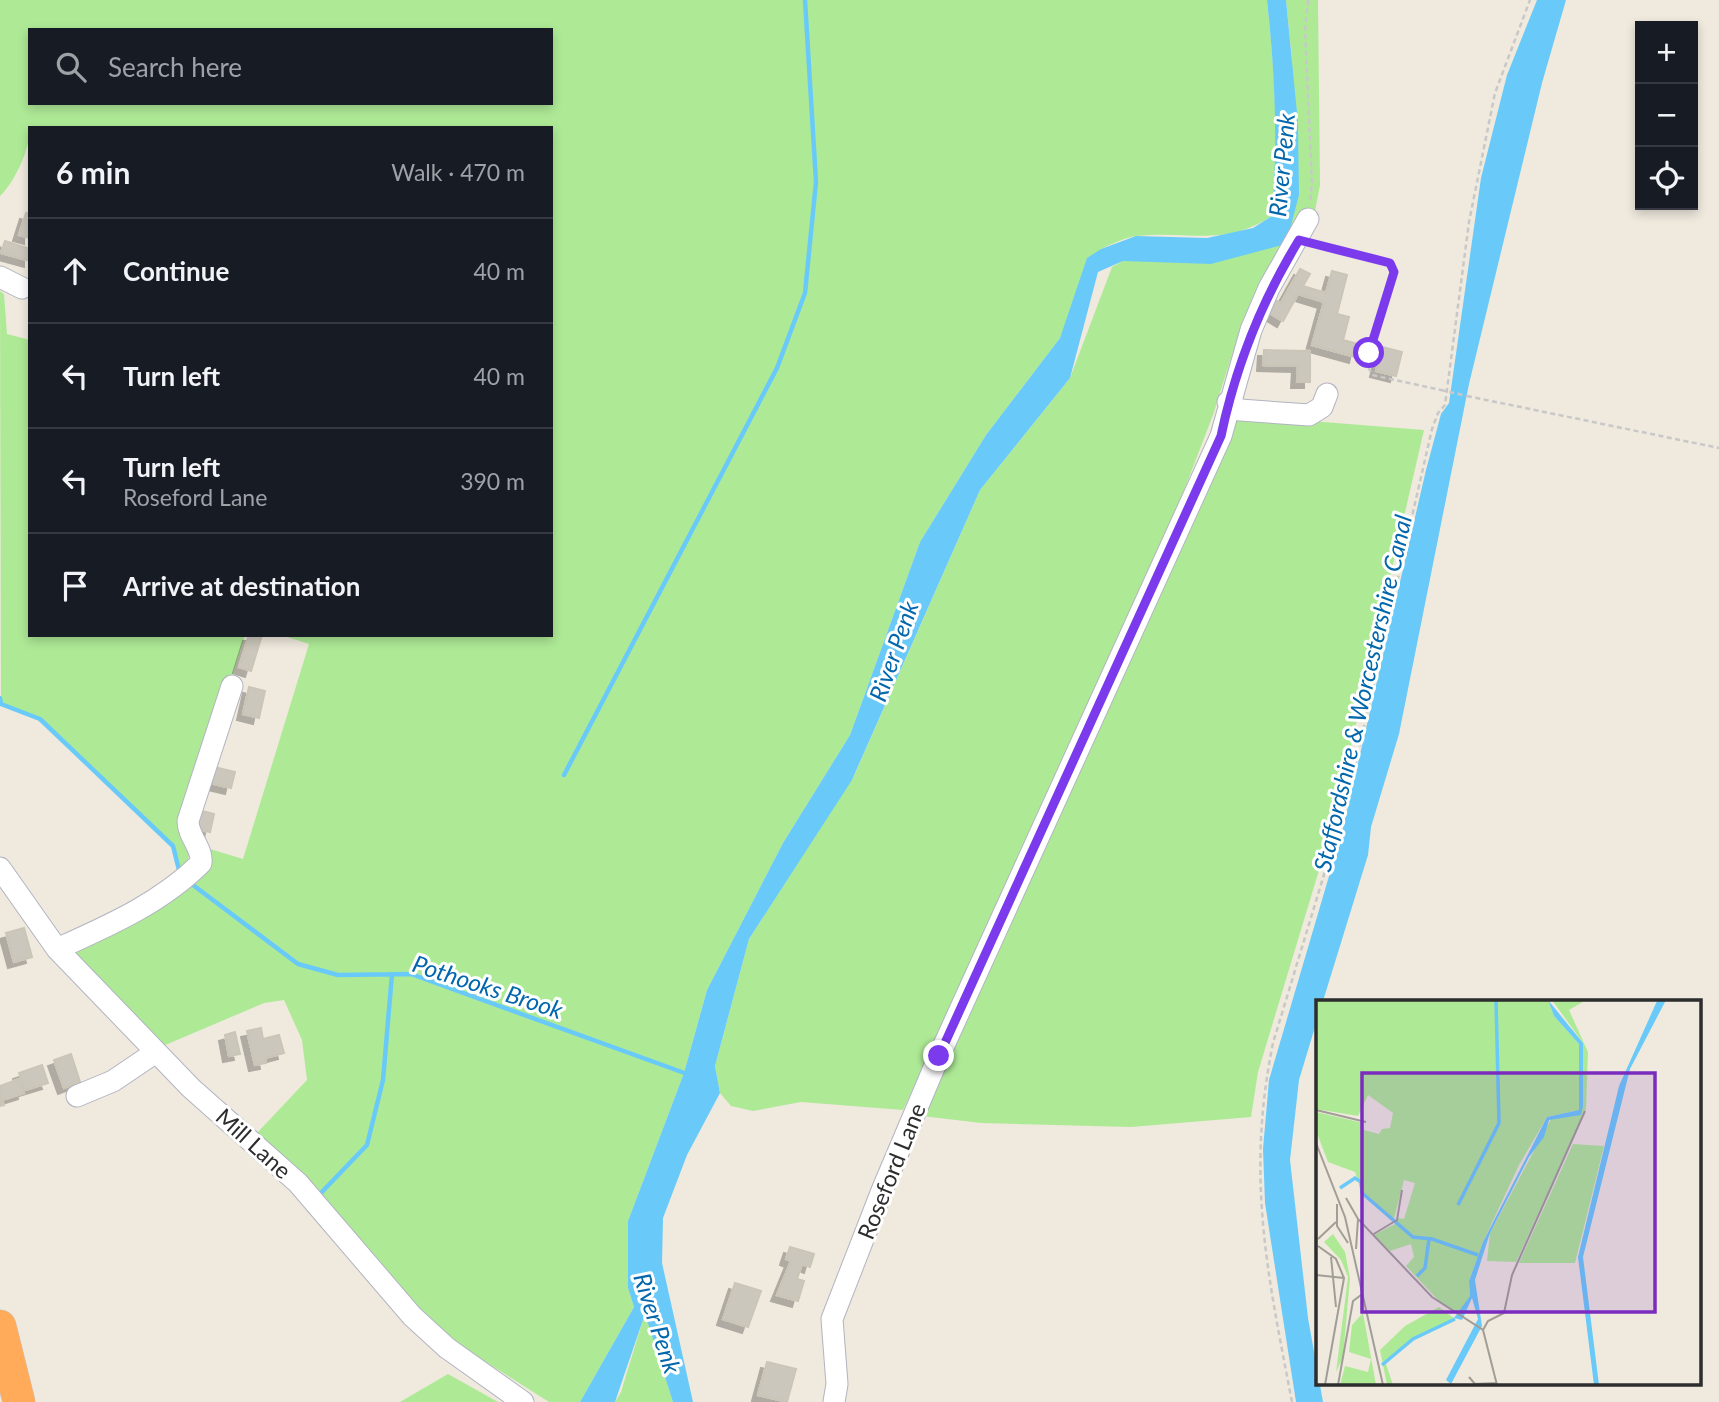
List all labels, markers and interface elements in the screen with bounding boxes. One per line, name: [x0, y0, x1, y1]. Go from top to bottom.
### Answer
map controls: [1635, 21, 1698, 210]
button: +: [1635, 21, 1698, 84]
search box: [28, 28, 553, 105]
icon: search: [52, 48, 90, 86]
text: Search here: [108, 51, 242, 83]
button: −: [1635, 84, 1698, 147]
water label: River Penk: [1262, 111, 1300, 218]
button: locate: [1635, 147, 1698, 210]
text: 6 min: [56, 154, 130, 190]
text: Walk · 470 m: [391, 158, 525, 186]
icon: ahead: [56, 252, 94, 290]
text: Continue: [123, 255, 229, 287]
text: 40 m: [474, 257, 525, 285]
route start: [1353, 337, 1384, 368]
icon: left: [56, 357, 94, 395]
text: Turn left: [123, 360, 220, 392]
text: 40 m: [474, 362, 525, 390]
text: Turn left: [123, 451, 220, 483]
icon: left: [56, 462, 94, 500]
text: 390 m: [460, 467, 525, 495]
text: Roseford Lane: [123, 483, 267, 511]
water label: Staffordshire & Worcestershire Canal: [1307, 511, 1417, 874]
icon: arrive: [56, 567, 94, 605]
text: Arrive at destination: [123, 570, 360, 602]
water label: River Penk: [862, 597, 924, 705]
water label: Pothooks Brook: [409, 948, 567, 1024]
inset map: [1316, 1000, 1702, 1384]
route end: [923, 1040, 954, 1071]
street label: Roseford Lane: [851, 1099, 931, 1243]
street label: Mill Lane: [211, 1102, 297, 1184]
water label: River Penk: [628, 1269, 688, 1377]

